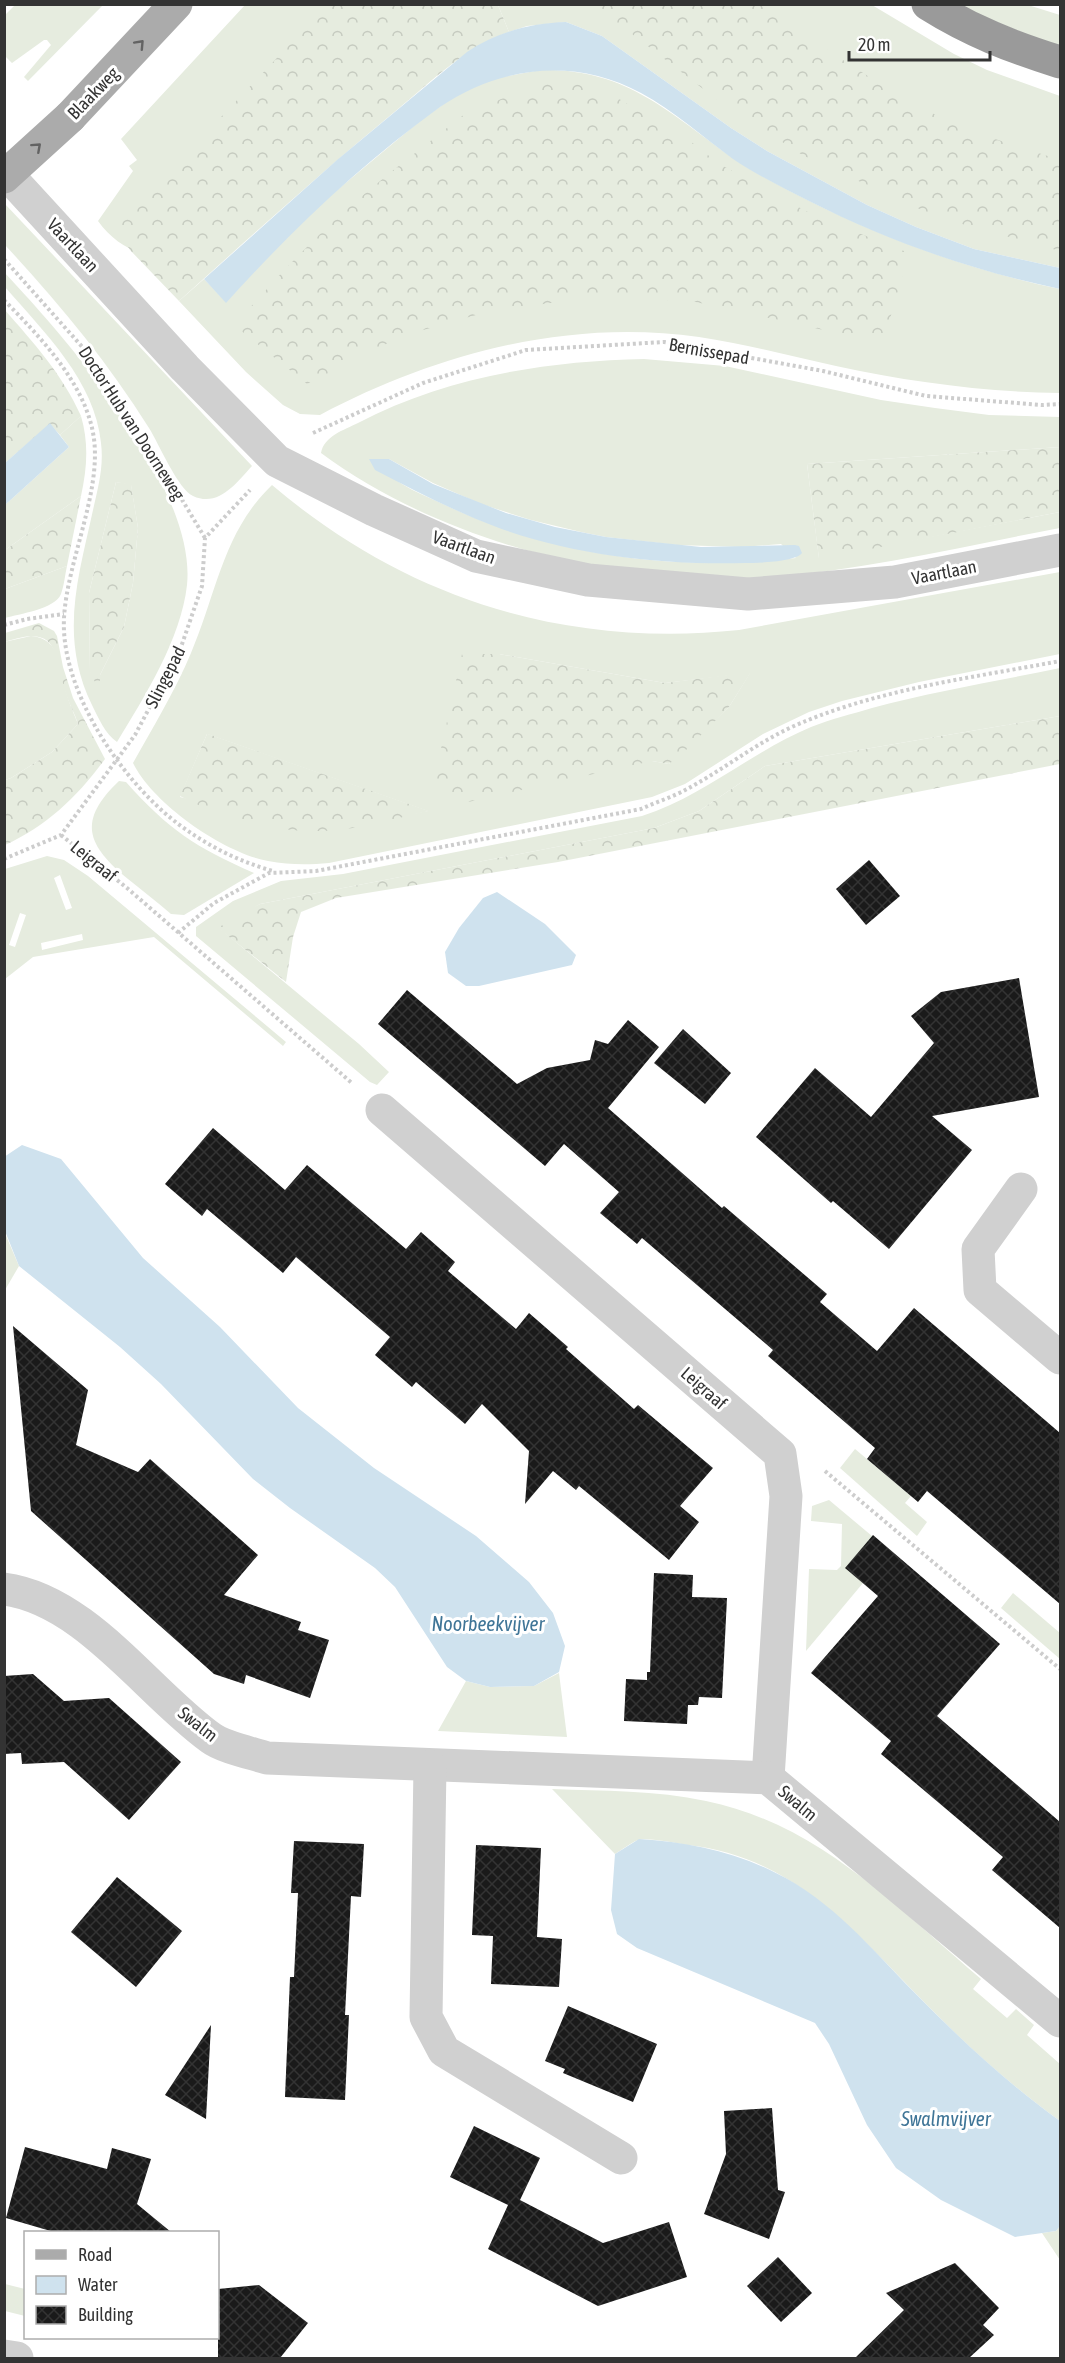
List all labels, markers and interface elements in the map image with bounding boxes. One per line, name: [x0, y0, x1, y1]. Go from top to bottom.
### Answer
scale bar: [849, 24, 990, 62]
text: 20 m: [858, 34, 890, 55]
one-way arrow: [133, 40, 144, 51]
street label: Blaakweg: [63, 62, 123, 123]
one-way arrow: [31, 143, 41, 154]
street label: Vaartlaan: [43, 214, 103, 276]
street label: Bernissepad: [667, 334, 751, 368]
street label: Doctor Hub van Doorneweg: [74, 342, 190, 504]
street label: Vaartlaan: [430, 526, 498, 568]
street label: Vaartlaan: [910, 555, 978, 589]
street label: Slingepad: [141, 643, 189, 711]
street label: Leigraaf: [67, 836, 121, 886]
street label: Leigraaf: [677, 1362, 731, 1414]
water label: Noorbeekvijver: [432, 1612, 546, 1635]
street label: Swalm: [174, 1702, 222, 1746]
street label: Swalm: [774, 1781, 822, 1825]
water label: Swalmvijver: [900, 2107, 992, 2130]
legend: [24, 2231, 219, 2339]
text: Road: [78, 2244, 112, 2265]
text: Water: [78, 2274, 118, 2295]
text: Building: [78, 2304, 133, 2325]

